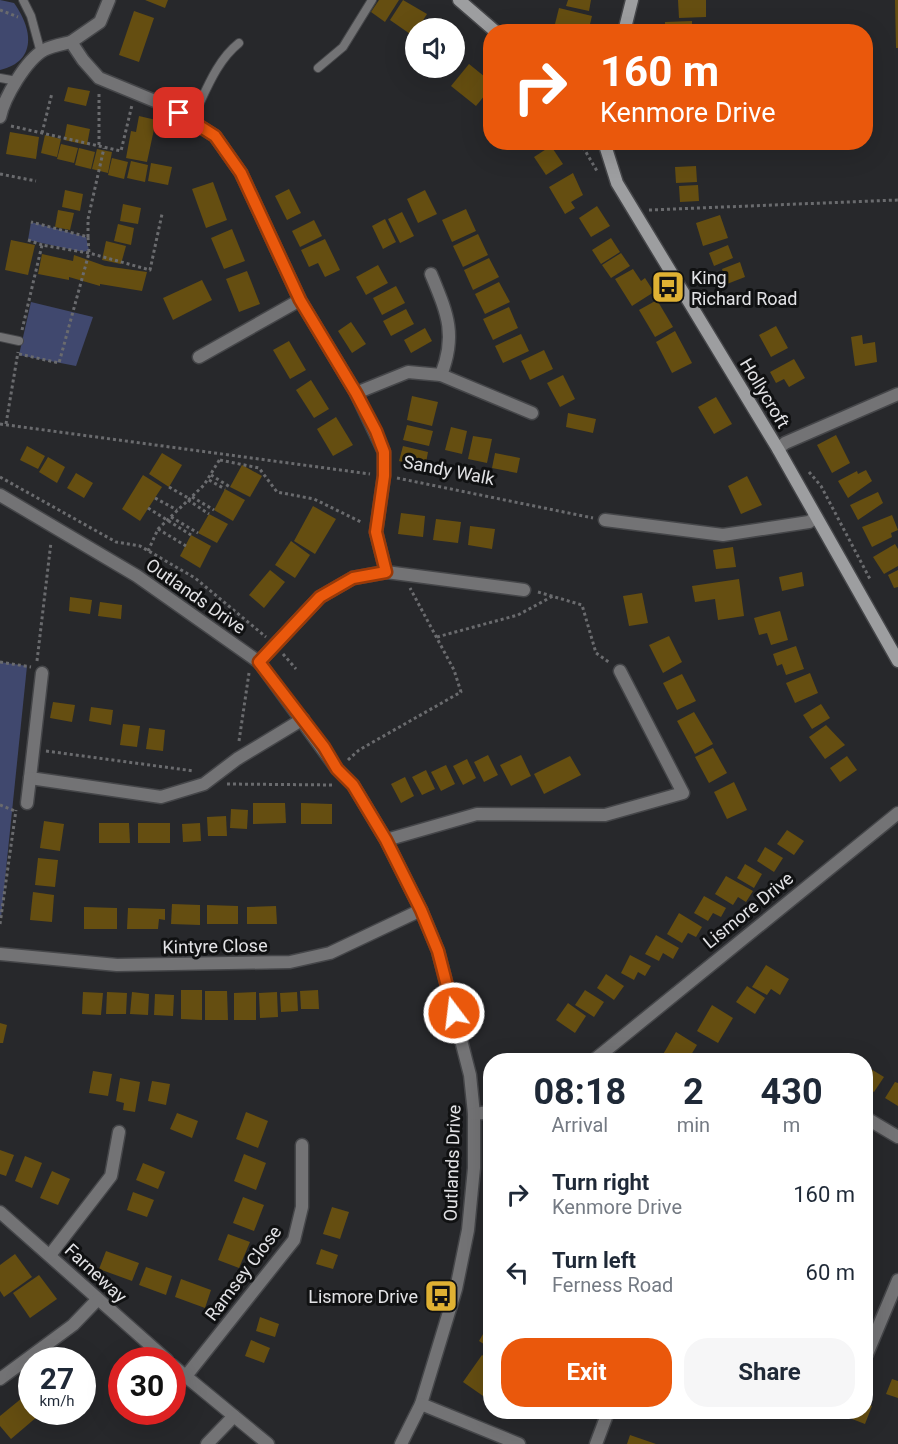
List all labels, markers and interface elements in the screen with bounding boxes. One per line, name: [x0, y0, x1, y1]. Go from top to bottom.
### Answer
map controls: [405, 18, 465, 78]
button: sound: [405, 18, 465, 78]
text: 160 m: [600, 47, 719, 96]
icon: right: [501, 48, 579, 126]
pin: [153, 87, 204, 138]
icon: arrive: [162, 96, 195, 129]
text: Kenmore Drive: [600, 97, 775, 129]
place label: King Richard Road: [691, 267, 797, 309]
bus stop icon: King Richard Road: [650, 269, 686, 305]
street label: Hollycroft: [736, 354, 794, 432]
street label: Sandy Walk: [402, 451, 497, 489]
street label: Outlands Drive: [142, 554, 250, 638]
street label: Lismore Drive: [699, 867, 797, 953]
street label: Kintyre Close: [162, 935, 268, 957]
position arrow: [422, 981, 486, 1045]
text: 08:18: [533, 1071, 626, 1113]
text: 2: [683, 1071, 704, 1113]
text: 430: [761, 1071, 823, 1113]
street label: Outlands Drive: [439, 1104, 465, 1222]
text: Arrival: [551, 1113, 608, 1137]
text: min: [677, 1113, 710, 1137]
text: m: [783, 1113, 800, 1137]
text: Turn right: [552, 1170, 649, 1195]
icon: right: [501, 1178, 534, 1211]
text: 160 m: [793, 1182, 855, 1207]
text: Kenmore Drive: [552, 1195, 682, 1219]
street label: Ramsey Close: [200, 1221, 286, 1325]
street label: Farneway: [61, 1239, 132, 1307]
text: Turn left: [552, 1248, 636, 1273]
icon: left: [501, 1256, 534, 1289]
text: 60 m: [806, 1260, 855, 1285]
text: Ferness Road: [552, 1273, 673, 1297]
bus stop icon: Lismore Drive: [423, 1278, 459, 1314]
place label: Lismore Drive: [308, 1286, 418, 1307]
button: Exit: [501, 1338, 672, 1407]
button: Share: [684, 1338, 855, 1407]
speed limit sign: 30: [108, 1347, 186, 1425]
text: 27: [40, 1361, 74, 1396]
text: km/h: [39, 1392, 75, 1410]

